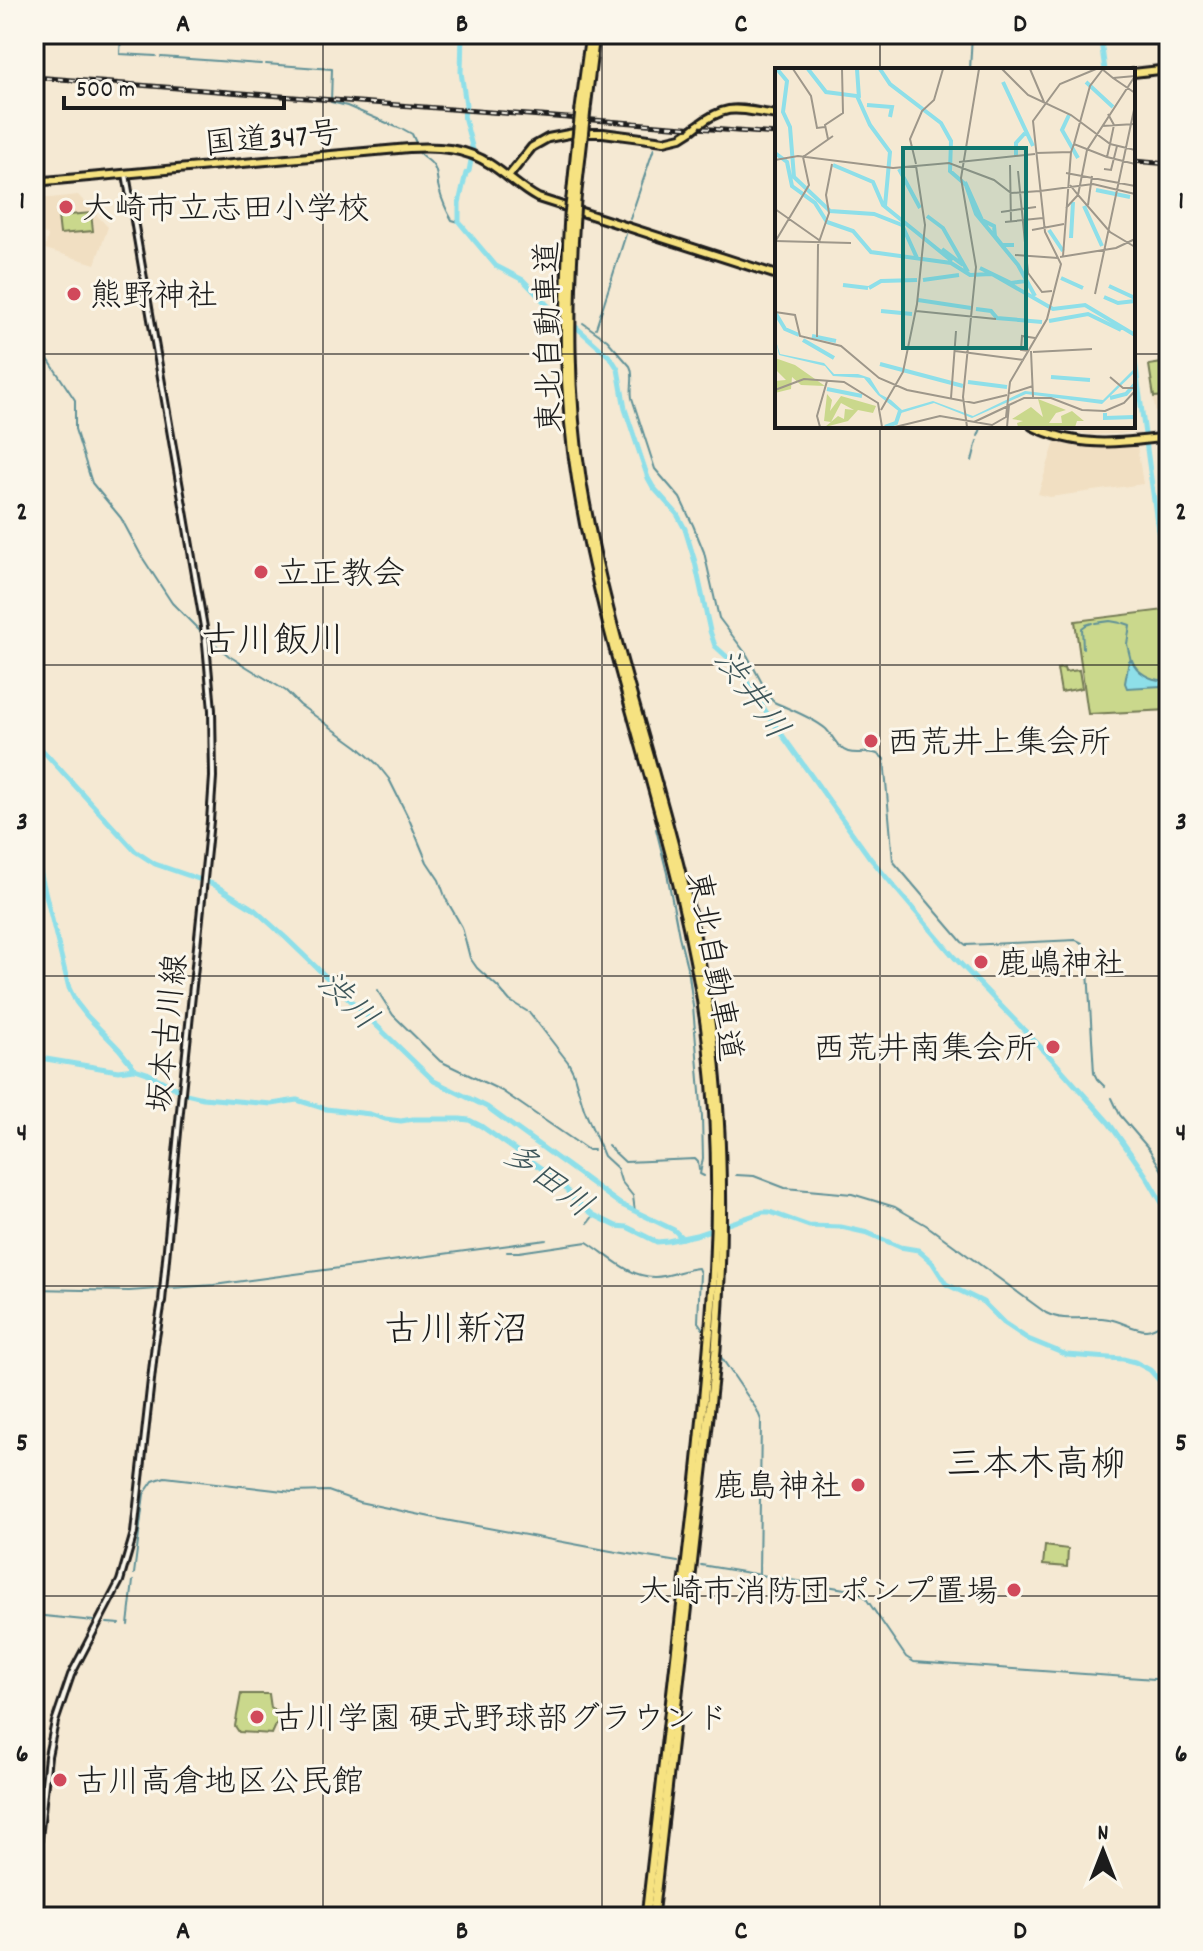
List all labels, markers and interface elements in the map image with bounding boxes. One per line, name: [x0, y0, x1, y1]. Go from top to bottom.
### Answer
text: A: [176, 7, 190, 44]
text: B: [456, 7, 468, 44]
text: C: [735, 7, 748, 44]
text: D: [1013, 7, 1027, 44]
scale bar: [64, 60, 284, 110]
inset map: [775, 68, 1135, 428]
text: 500 m: [76, 74, 135, 108]
street label: 国道347号: [203, 113, 342, 171]
text: 1: [19, 184, 25, 221]
text: 1: [1178, 184, 1184, 221]
place label: 大崎市立志田小学校: [82, 189, 370, 235]
marker: 大崎市立志田小学校: [57, 198, 75, 216]
street label: 東北自動車道: [527, 241, 577, 433]
place label: 熊野神社: [90, 276, 218, 322]
marker: 熊野神社: [65, 285, 83, 303]
text: 2: [16, 495, 28, 532]
text: 2: [1175, 495, 1187, 532]
place label: 立正教会: [277, 554, 405, 600]
marker: 立正教会: [252, 563, 270, 581]
district label: 古川飯川: [201, 618, 345, 670]
water label: 渋井川: [699, 641, 798, 752]
place label: 西荒井上集会所: [887, 723, 1111, 769]
marker: 西荒井上集会所: [862, 732, 880, 750]
text: 3: [16, 805, 28, 842]
text: 3: [1175, 805, 1187, 842]
street label: 東北自動車道: [672, 868, 750, 1065]
place label: 鹿嶋神社: [997, 944, 1125, 990]
street label: 坂本古川線: [140, 952, 202, 1115]
marker: 鹿嶋神社: [972, 953, 990, 971]
water label: 渋川: [304, 962, 387, 1044]
place label: 西荒井南集会所: [813, 1029, 1037, 1075]
marker: 西荒井南集会所: [1044, 1038, 1062, 1056]
text: 4: [17, 1116, 27, 1153]
text: 4: [1176, 1116, 1186, 1153]
water label: 多田川: [490, 1132, 601, 1233]
district label: 古川新沼: [384, 1307, 528, 1359]
text: 5: [16, 1426, 28, 1463]
text: 5: [1175, 1426, 1187, 1463]
district label: 三本木高柳: [946, 1442, 1126, 1494]
place label: 鹿島神社: [714, 1467, 842, 1513]
marker: 鹿島神社: [849, 1476, 867, 1494]
place label: 大崎市消防団 ポンプ置場: [639, 1572, 998, 1618]
marker: 大崎市消防団 ポンプ置場: [1005, 1581, 1023, 1599]
place label: 古川学園 硬式野球部グラウンド: [273, 1699, 728, 1745]
marker: 古川学園 硬式野球部グラウンド: [248, 1708, 266, 1726]
text: 6: [16, 1737, 28, 1774]
text: 6: [1175, 1737, 1187, 1774]
place label: 古川高倉地区公民館: [76, 1762, 364, 1808]
marker: 古川高倉地区公民館: [51, 1771, 69, 1789]
north arrow: [1063, 1811, 1143, 1891]
text: N: [1098, 1819, 1109, 1850]
text: A: [176, 1914, 190, 1951]
text: B: [456, 1914, 468, 1951]
text: C: [735, 1914, 748, 1951]
text: D: [1013, 1914, 1027, 1951]

